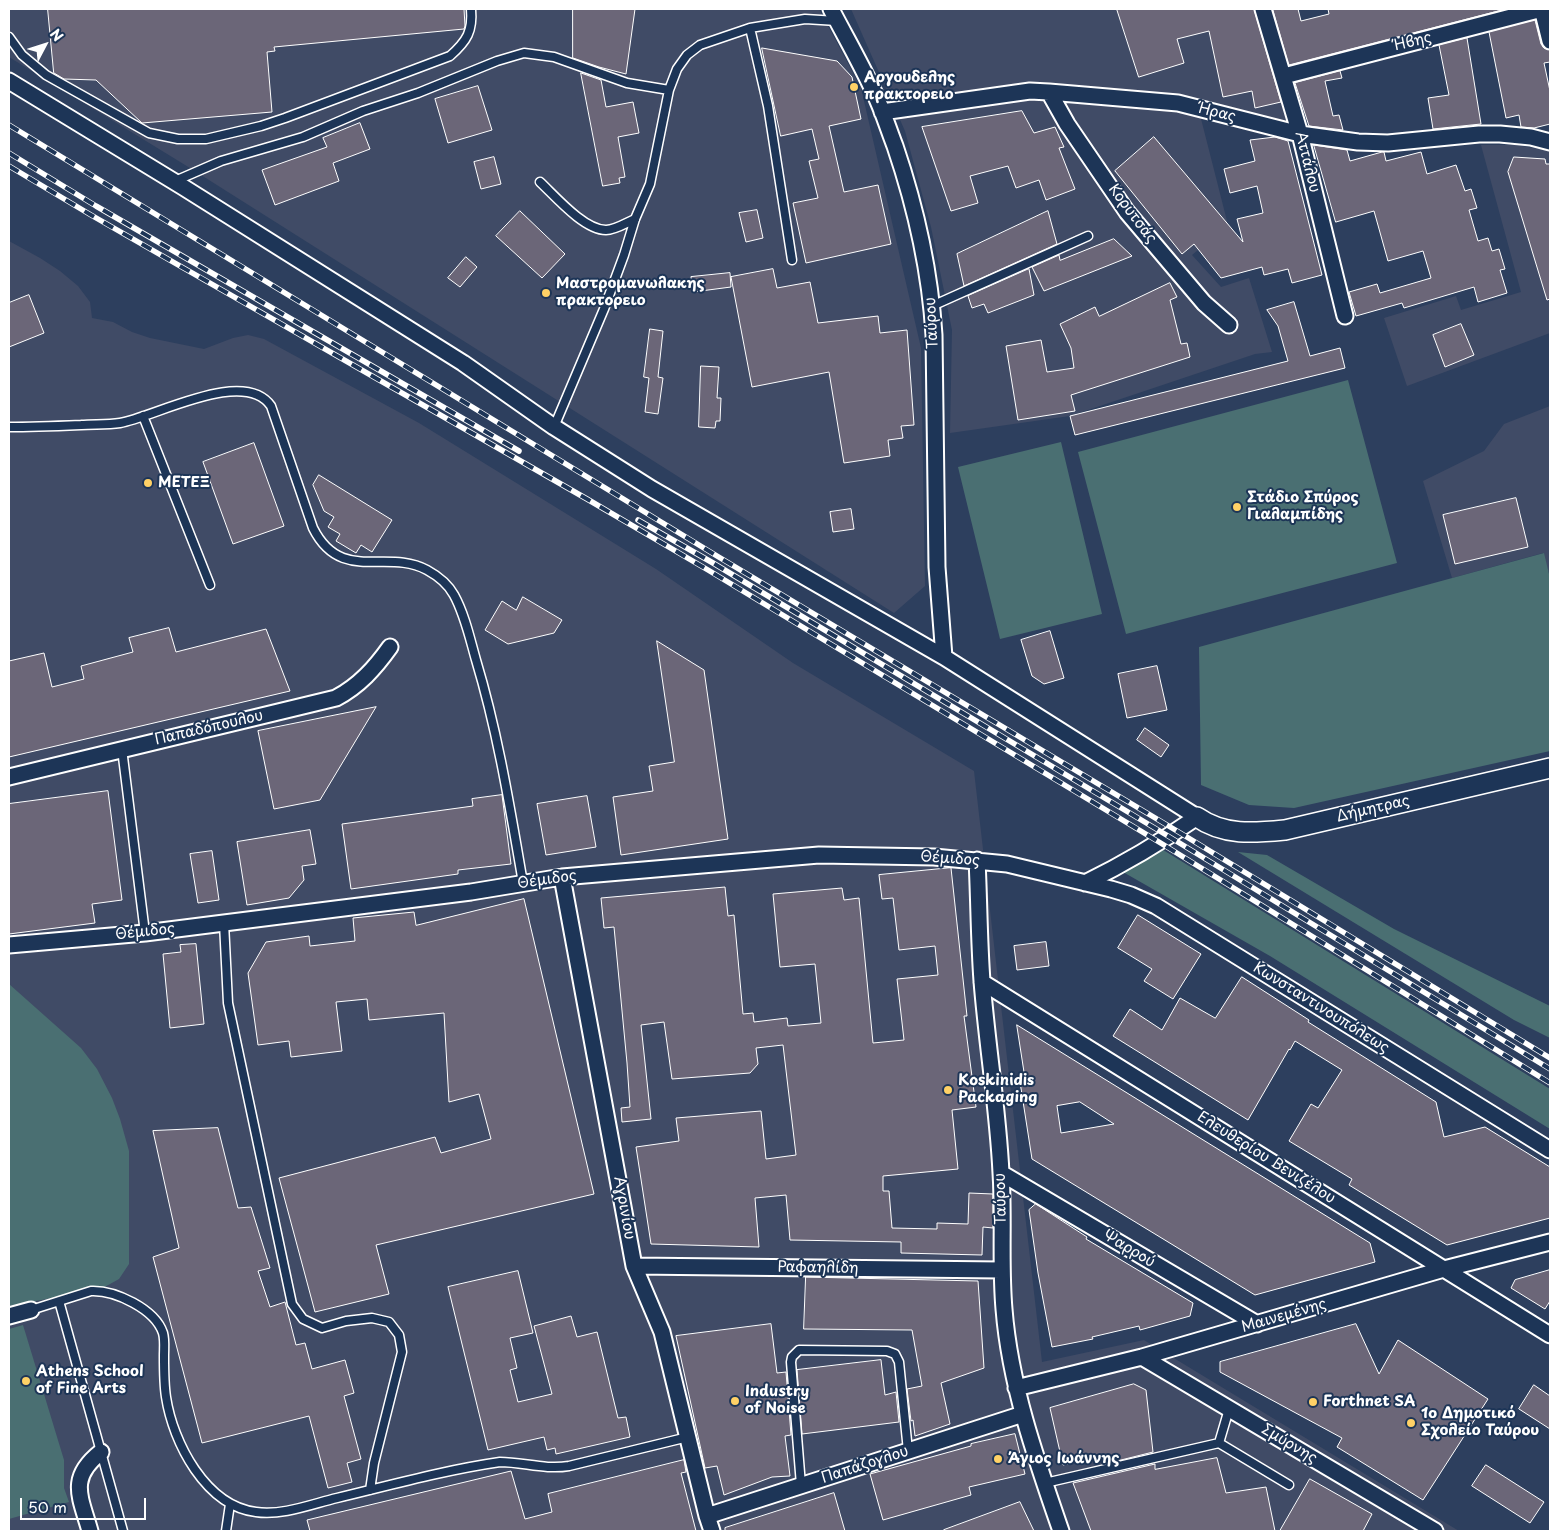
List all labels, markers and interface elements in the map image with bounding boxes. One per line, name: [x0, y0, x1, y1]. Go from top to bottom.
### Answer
north arrow: [20, 20, 70, 70]
text: N: [45, 24, 68, 46]
street label: Ήβης: [1392, 29, 1434, 55]
place label: Αργουδελης πρακτορειο: [864, 69, 955, 104]
marker: Αργουδελης πρακτορειο: [848, 81, 860, 93]
street label: Ήρας: [1197, 100, 1237, 126]
street label: Αττάλου: [1291, 129, 1323, 195]
street label: Κορυτσάς: [1104, 181, 1160, 247]
place label: Μαστρομανωλακης πρακτορειο: [556, 275, 705, 310]
marker: Μαστρομανωλακης πρακτορειο: [540, 287, 552, 299]
street label: Ταύρου: [922, 297, 942, 349]
place label: ΜΕΤΕΞ: [158, 474, 210, 492]
marker: ΜΕΤΕΞ: [142, 477, 154, 489]
place label: Στάδιο Σπύρος Γιαλαμπίδης: [1247, 489, 1358, 524]
marker: Στάδιο Σπύρος Γιαλαμπίδης: [1231, 501, 1243, 513]
street label: Παπαδόπουλου: [153, 707, 265, 749]
street label: Δήμητρας: [1335, 792, 1411, 826]
street label: Θέμιδος: [920, 848, 980, 870]
street label: Θέμιδος: [516, 867, 578, 893]
street label: Θέμιδος: [114, 920, 176, 944]
street label: Κωνσταντινουπόλεως: [1250, 959, 1392, 1057]
place label: Koskinidis Packaging: [958, 1072, 1037, 1107]
marker: Koskinidis Packaging: [942, 1084, 954, 1096]
street label: Ελευθερίου Βενιζέλου: [1194, 1108, 1338, 1208]
street label: Ταύρου: [992, 1173, 1010, 1225]
street label: Αγρινίου: [610, 1175, 638, 1241]
street label: Ψαρρού: [1100, 1227, 1158, 1271]
street label: Ραφαηλίδη: [777, 1258, 859, 1278]
street label: Μαινεμένης: [1239, 1295, 1329, 1337]
place label: Athens School of Fine Arts: [36, 1363, 144, 1398]
marker: Athens School of Fine Arts: [20, 1375, 32, 1387]
place label: Industry of Noise: [745, 1383, 809, 1418]
place label: Forthnet SA: [1323, 1393, 1415, 1411]
marker: Industry of Noise: [729, 1395, 741, 1407]
marker: Forthnet SA: [1307, 1396, 1319, 1408]
place label: 1ο Δημοτικό Σχολείο Ταύρου: [1421, 1405, 1539, 1440]
marker: 1ο Δημοτικό Σχολείο Ταύρου: [1405, 1417, 1417, 1429]
street label: Σμύρνης: [1258, 1420, 1320, 1468]
street label: Παπάζογλου: [819, 1442, 911, 1488]
place label: Άγιος Ιωάννης: [1008, 1450, 1119, 1468]
marker: Άγιος Ιωάννης: [992, 1453, 1004, 1465]
scale bar: [22, 1488, 149, 1520]
text: 50 m: [28, 1495, 67, 1518]

